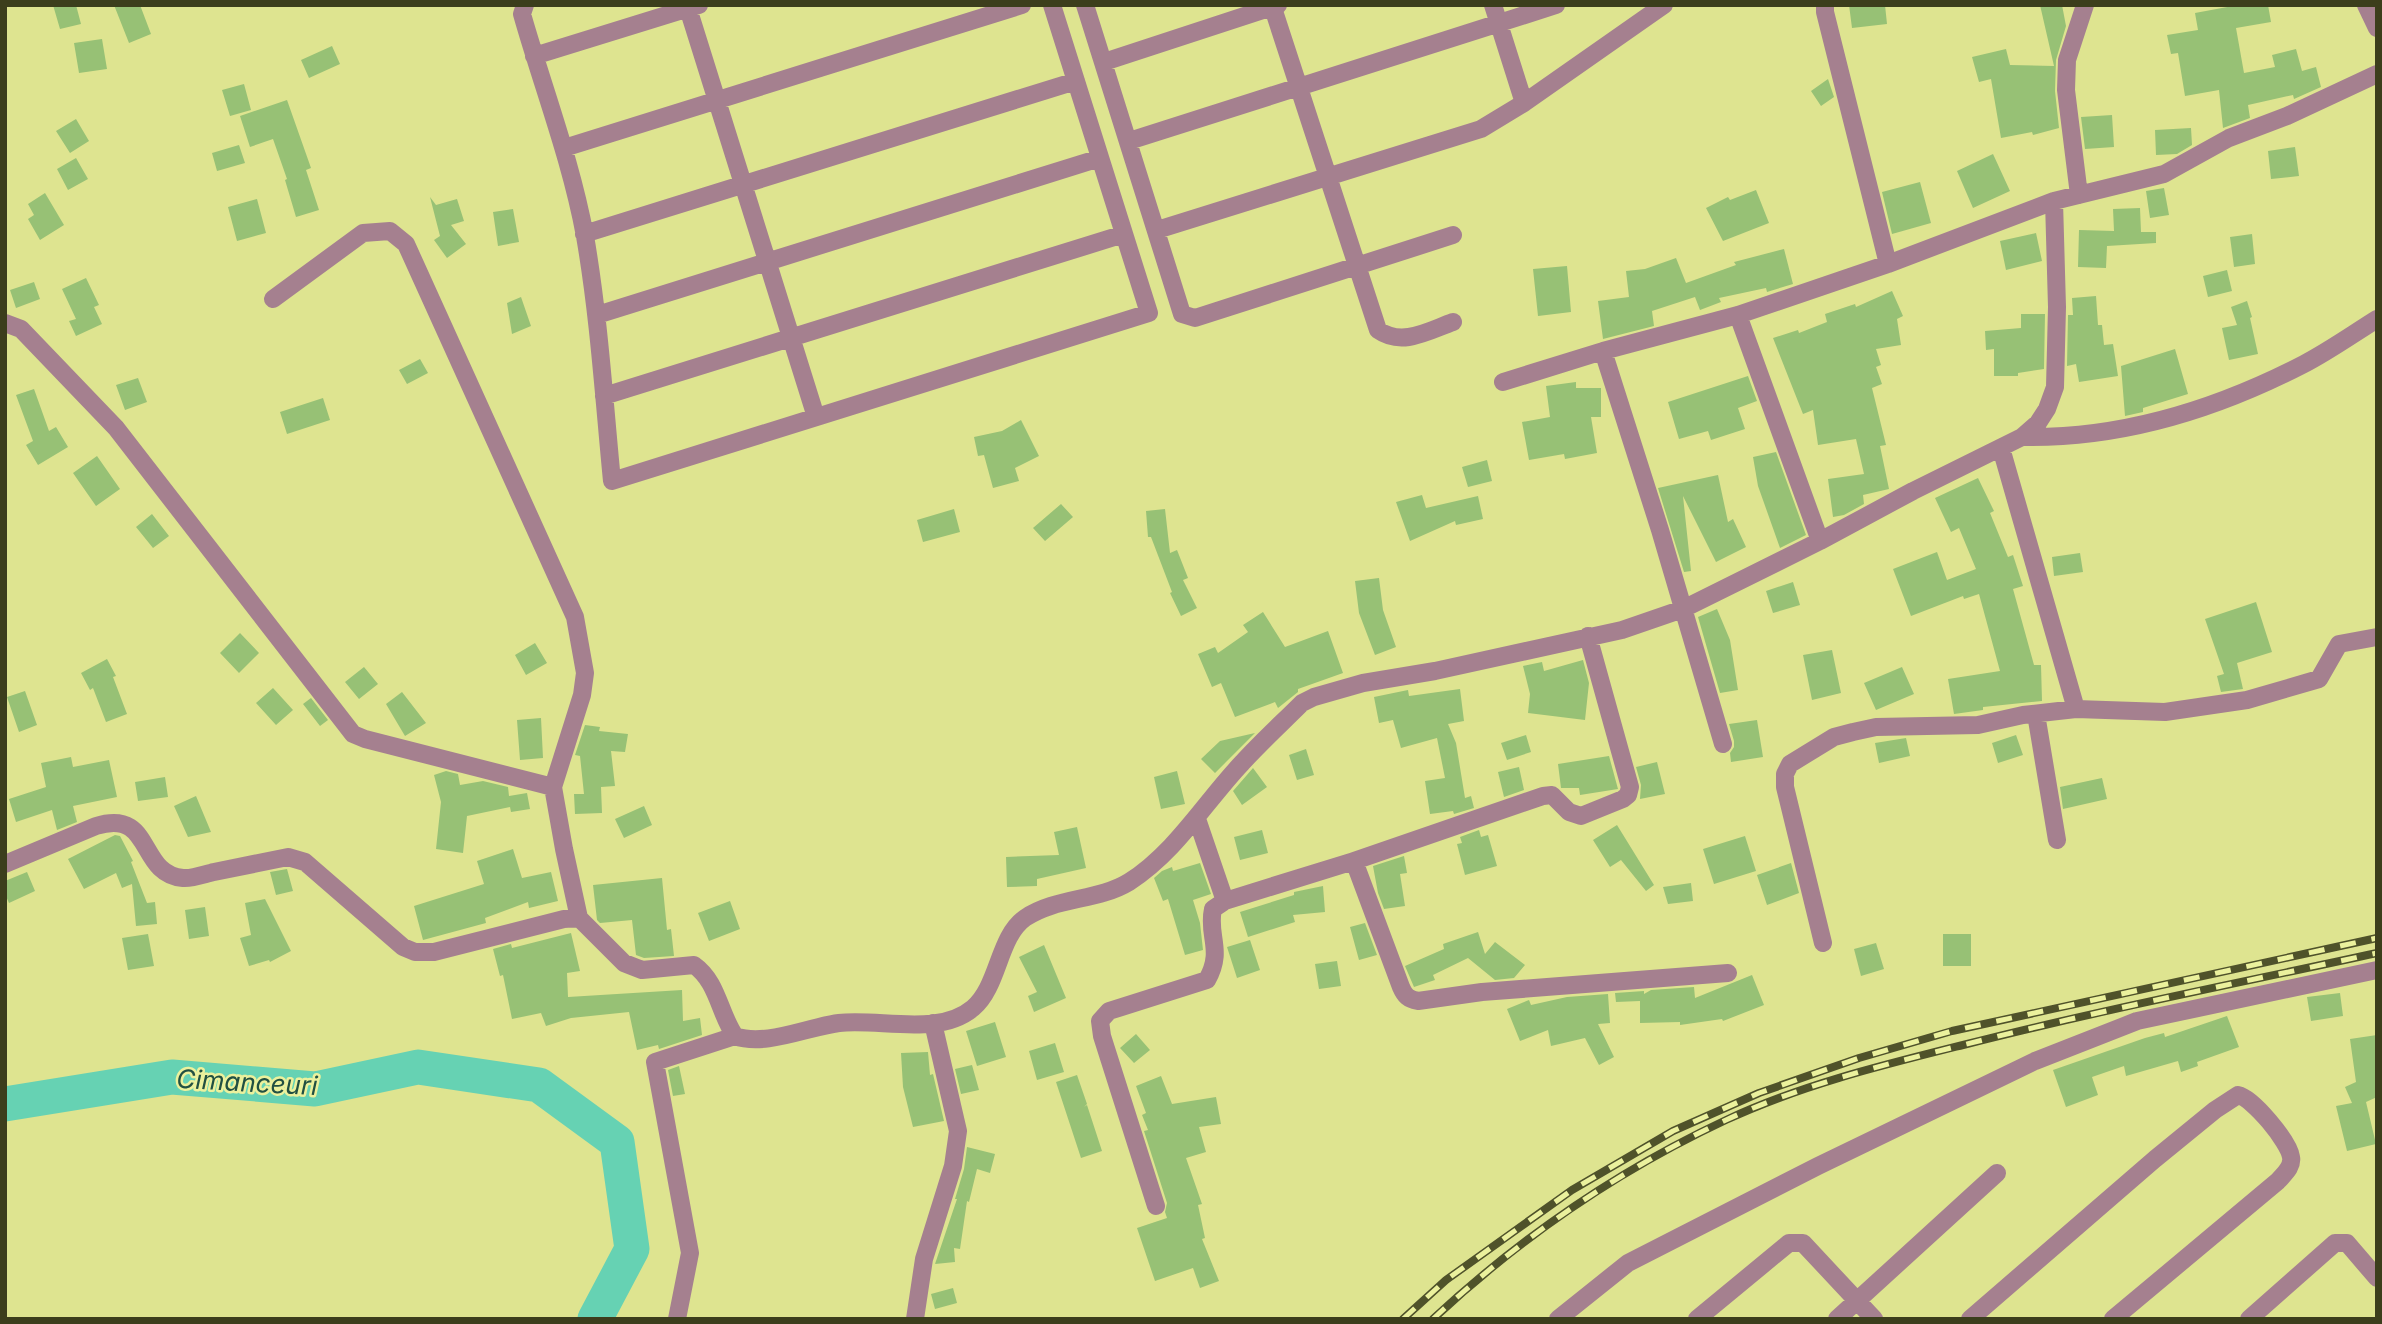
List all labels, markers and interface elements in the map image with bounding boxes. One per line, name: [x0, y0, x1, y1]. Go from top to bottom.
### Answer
water label: Cimanceuri: [176, 1063, 319, 1101]

